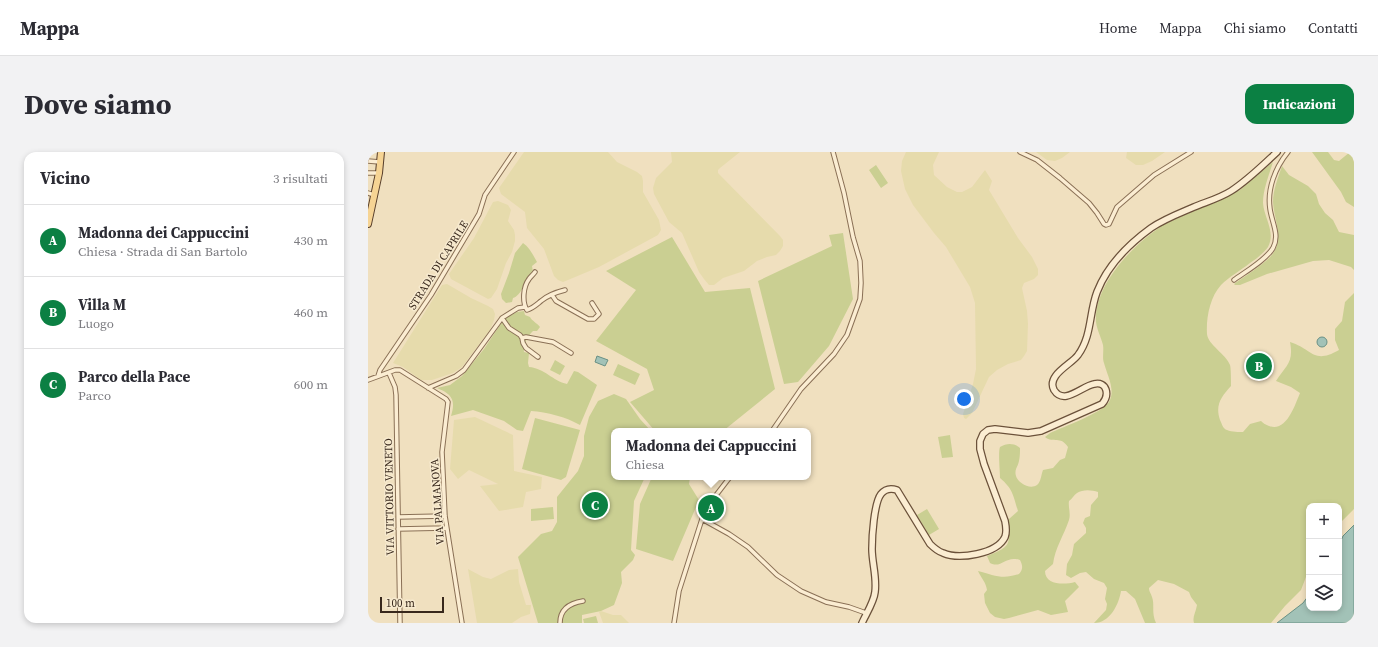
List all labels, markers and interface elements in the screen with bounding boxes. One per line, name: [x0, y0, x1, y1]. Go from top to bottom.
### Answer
text: Mappa: [20, 15, 79, 41]
text: Home: [1099, 18, 1137, 38]
text: Mappa: [1159, 18, 1202, 38]
text: Chi siamo: [1224, 18, 1286, 38]
text: Contatti: [1308, 18, 1358, 38]
button: Indicazioni: [1245, 84, 1354, 124]
text: Dove siamo: [24, 85, 171, 123]
text: Vicino: [40, 166, 90, 190]
text: 3 risultati: [273, 170, 328, 187]
street label: STRADA DI CAPRILE: [405, 218, 472, 313]
text: Madonna dei Cappuccini: [78, 222, 249, 243]
text: A: [49, 232, 57, 249]
text: 430 m: [294, 232, 328, 249]
text: Chiesa · Strada di San Bartolo: [78, 243, 247, 260]
text: Villa M: [78, 294, 126, 315]
text: B: [49, 304, 57, 321]
text: 460 m: [294, 304, 328, 321]
text: Luogo: [78, 315, 114, 332]
pin: B: [1246, 351, 1272, 381]
text: Parco della Pace: [78, 366, 190, 387]
text: C: [49, 376, 57, 393]
text: 600 m: [294, 376, 328, 393]
text: Parco: [78, 387, 111, 404]
your location: [954, 389, 974, 409]
popup: [611, 428, 811, 480]
text: Madonna dei Cappuccini: [626, 435, 796, 456]
street label: VIA VITTORIO VENETO: [381, 438, 398, 556]
text: Chiesa: [626, 456, 664, 473]
street label: VIA PALMANOVA: [427, 458, 448, 546]
pin: C: [582, 490, 608, 520]
pin: A: [698, 493, 724, 523]
map controls: [1306, 503, 1342, 611]
button: +: [1306, 503, 1342, 539]
button: −: [1306, 539, 1342, 575]
button: layers: [1306, 575, 1342, 611]
scale bar: [380, 595, 444, 614]
text: 100 m: [386, 596, 415, 611]

